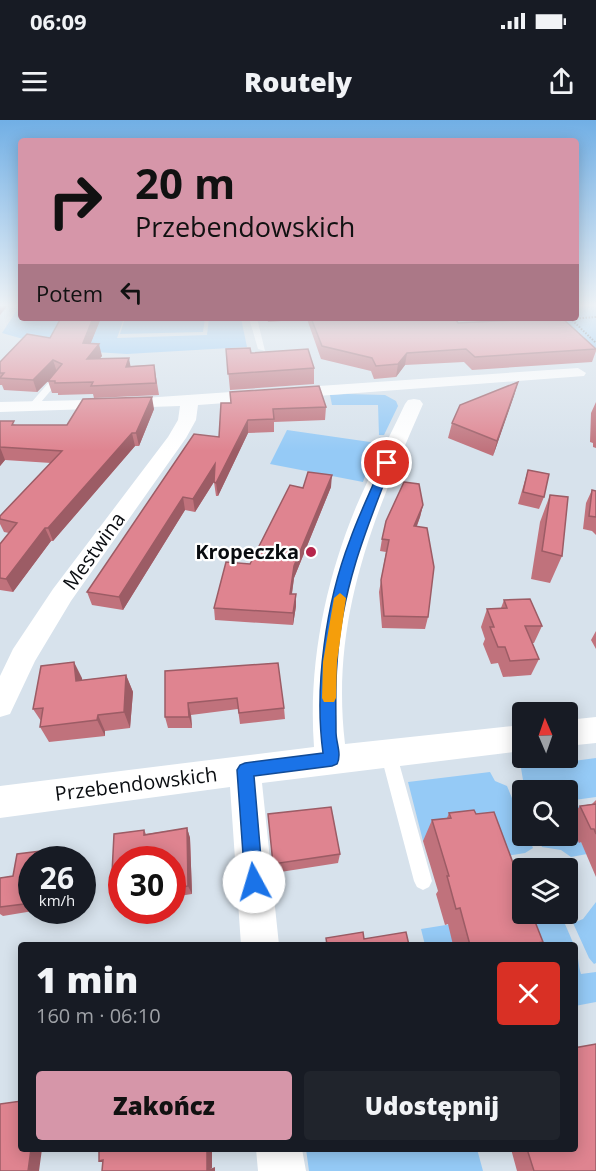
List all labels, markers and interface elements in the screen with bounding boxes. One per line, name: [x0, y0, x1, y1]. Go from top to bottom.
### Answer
text: 06:09: [30, 6, 87, 36]
text: Routely: [244, 63, 352, 100]
icon: menu: [18, 65, 51, 98]
icon: share: [545, 65, 578, 98]
text: 20 m: [135, 154, 235, 211]
icon: right: [36, 162, 114, 240]
text: Przebendowskich: [135, 208, 355, 245]
icon: left: [115, 276, 148, 309]
text: Potem: [36, 278, 103, 308]
pin: [361, 437, 412, 488]
icon: arrive: [370, 446, 403, 479]
street label: Mestwina: [56, 506, 131, 595]
place label: Kropeczka: [195, 538, 299, 565]
marker: Kropeczka: [304, 545, 318, 559]
north arrow: [512, 702, 578, 768]
map controls: [512, 702, 578, 924]
street label: Przebendowskich: [53, 760, 219, 807]
button: search: [512, 780, 578, 846]
speed limit sign: 30: [108, 846, 186, 924]
position arrow: [222, 850, 286, 914]
text: 26: [40, 857, 74, 898]
button: layers: [512, 858, 578, 924]
text: km/h: [39, 890, 75, 910]
text: 1 min: [36, 955, 138, 1004]
button: close: [497, 962, 560, 1025]
text: 160 m · 06:10: [36, 1002, 161, 1029]
button: Zakończ: [36, 1071, 292, 1140]
button: Udostępnij: [304, 1071, 560, 1140]

